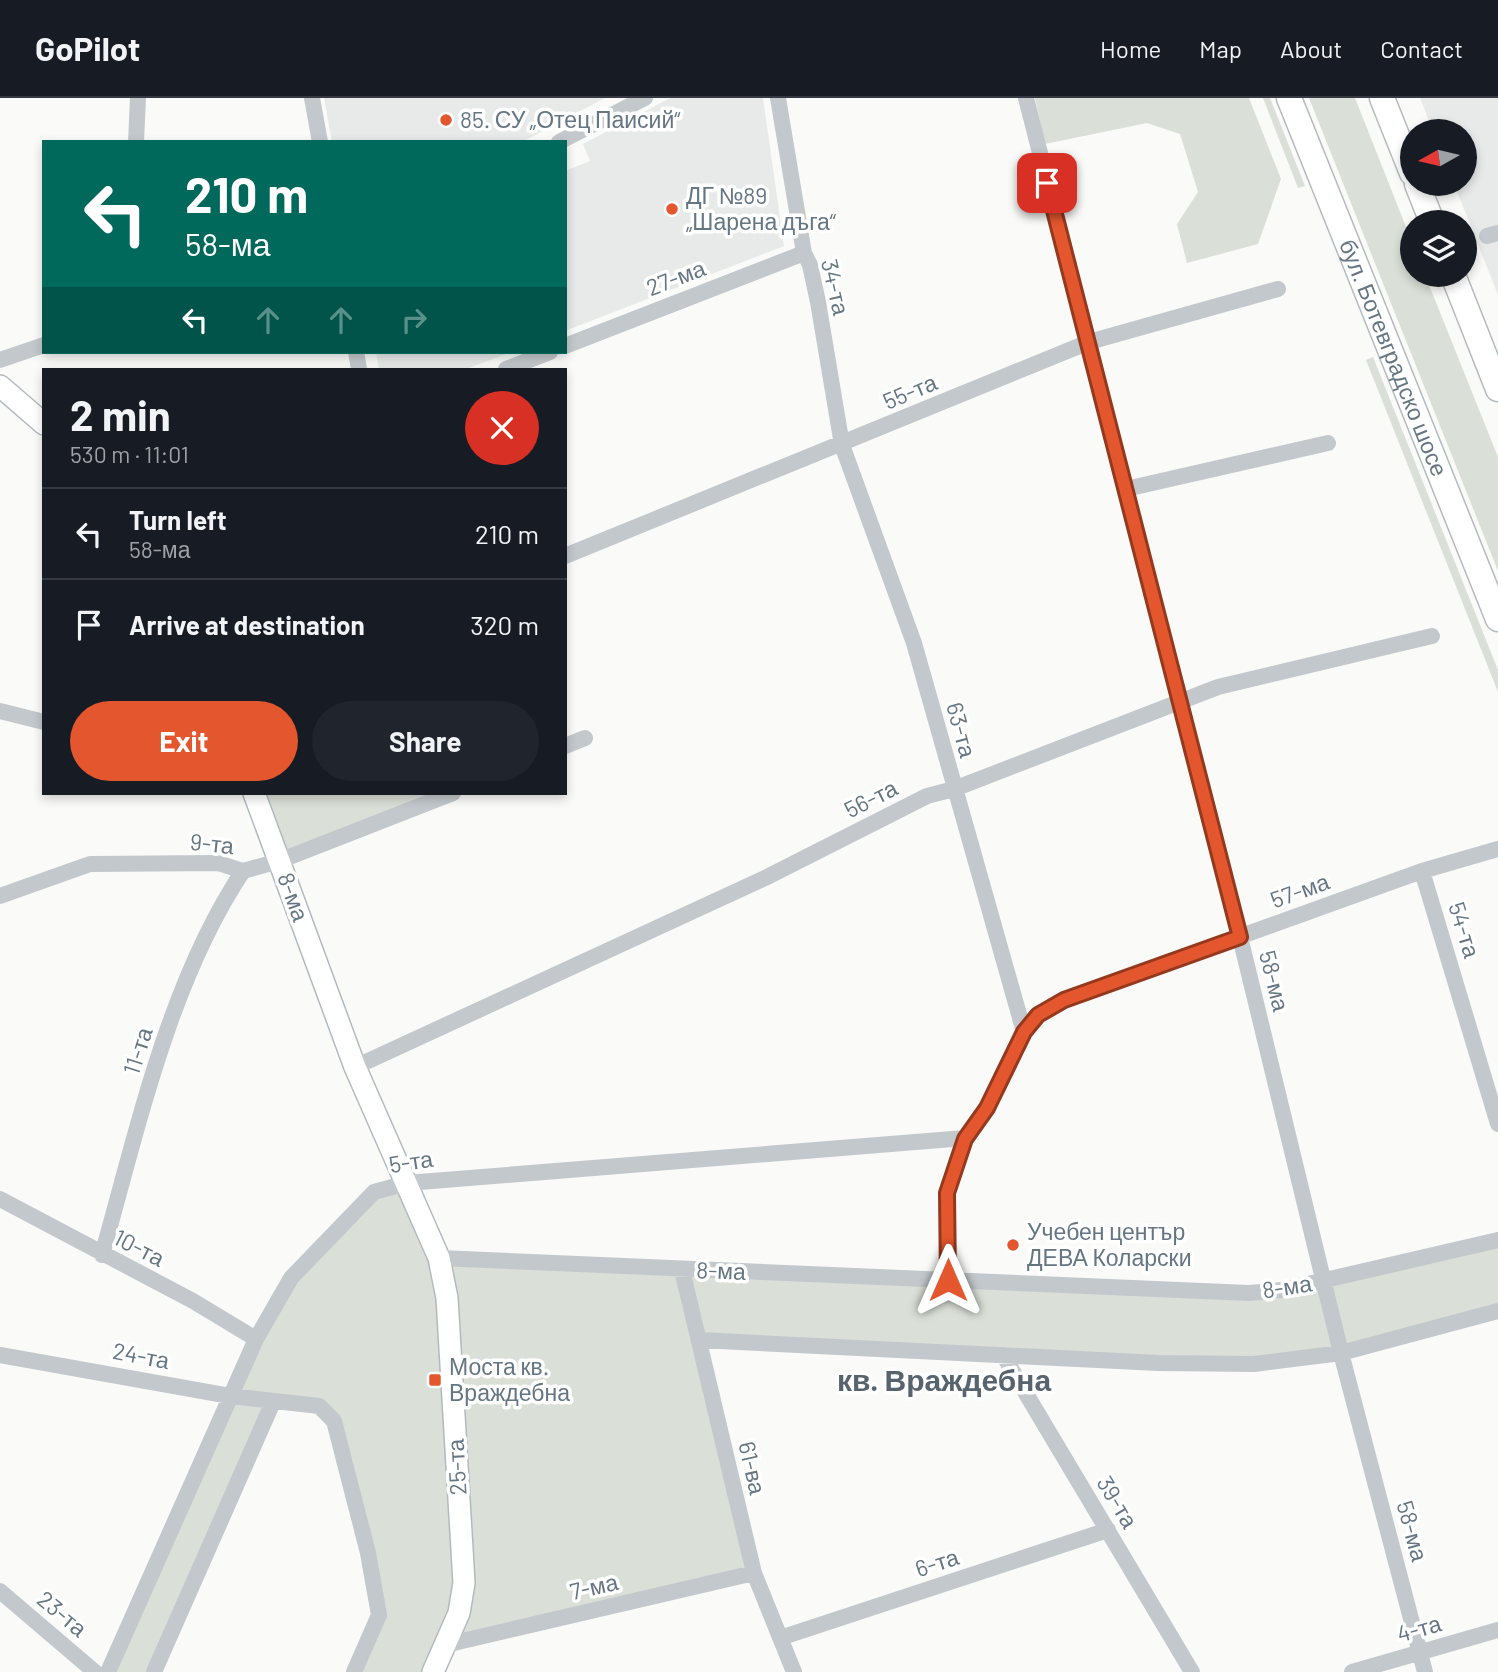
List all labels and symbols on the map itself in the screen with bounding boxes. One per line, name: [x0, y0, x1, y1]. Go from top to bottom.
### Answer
place label: 85. СУ „Отец Паисий“: [460, 105, 681, 133]
marker: 85. СУ „Отец Паисий“: [438, 112, 454, 128]
north arrow: [1400, 119, 1477, 196]
pin: [1017, 153, 1077, 213]
place label: ДГ №89 „Шарена дъга“: [686, 181, 837, 235]
marker: ДГ №89 „Шарена дъга“: [664, 201, 680, 217]
street label: бул. Ботевградско шосе: [1334, 235, 1454, 480]
street label: 27-ма: [642, 253, 709, 301]
street label: 34-та: [816, 256, 856, 318]
street label: 55-та: [878, 367, 941, 415]
street label: 63-та: [941, 699, 983, 761]
street label: 56-та: [839, 773, 902, 823]
street label: 9-та: [189, 827, 236, 859]
street label: 57-ма: [1267, 867, 1333, 914]
street label: 8-ма: [272, 869, 316, 925]
street label: 54-та: [1443, 899, 1487, 961]
street label: 58-ма: [1254, 948, 1296, 1014]
street label: 11-та: [116, 1023, 158, 1078]
street label: 5-та: [387, 1144, 435, 1178]
place label: Учебен център ДЕВА Коларски: [1027, 1217, 1192, 1271]
street label: 10-та: [109, 1223, 170, 1272]
marker: Учебен център ДЕВА Коларски: [1005, 1237, 1021, 1253]
position arrow: [911, 1243, 985, 1317]
street label: 8-ма: [696, 1255, 747, 1285]
street label: 8-ма: [1260, 1268, 1314, 1304]
street label: 24-та: [110, 1336, 172, 1374]
place label: Моста кв. Враждебна: [449, 1352, 570, 1406]
district label: кв. Враждебна: [837, 1361, 1051, 1397]
marker: Моста кв. Враждебна: [427, 1372, 443, 1388]
street label: 25-та: [441, 1438, 471, 1496]
street label: 61-ва: [733, 1439, 773, 1497]
street label: 39-та: [1091, 1470, 1144, 1533]
street label: 58-ма: [1391, 1497, 1434, 1564]
street label: 6-та: [911, 1542, 962, 1582]
street label: 7-ма: [567, 1567, 621, 1605]
street label: 23-та: [32, 1584, 93, 1642]
street label: 4-та: [1393, 1608, 1444, 1648]

